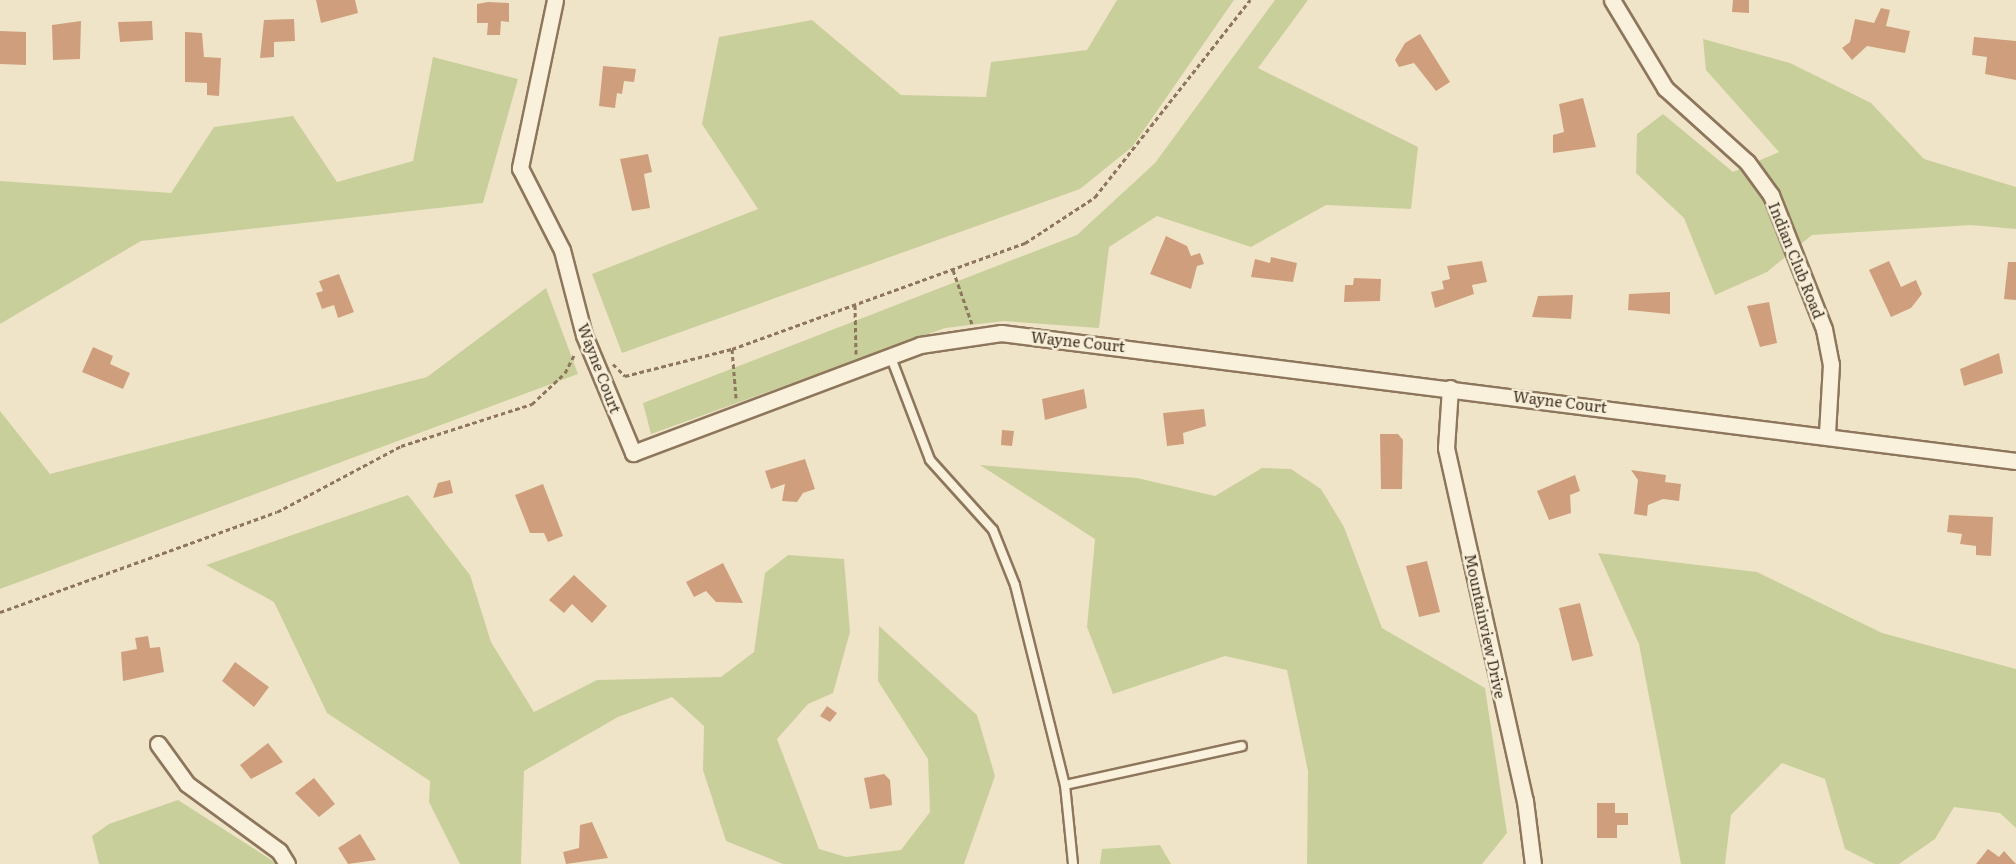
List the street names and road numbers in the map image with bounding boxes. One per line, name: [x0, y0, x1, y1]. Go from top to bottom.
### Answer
street label: Indian Club Road: [1765, 199, 1829, 321]
street label: Wayne Court: [575, 321, 625, 415]
street label: Wayne Court: [1030, 327, 1126, 355]
street label: Wayne Court: [1512, 386, 1608, 416]
street label: Mountainview Drive: [1462, 552, 1510, 700]

